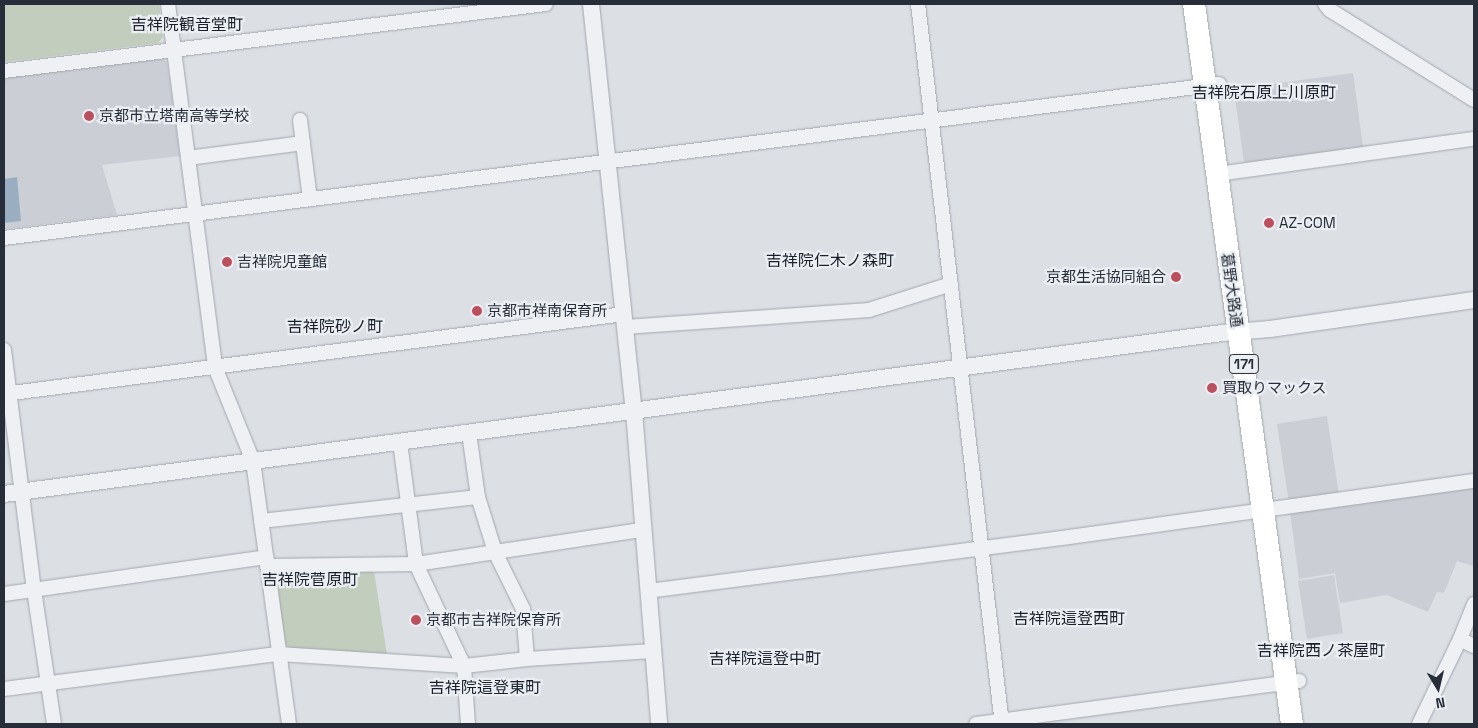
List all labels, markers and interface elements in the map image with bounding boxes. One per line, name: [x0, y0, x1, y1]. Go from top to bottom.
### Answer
district label: 吉祥院観音堂町: [131, 15, 243, 35]
district label: 吉祥院石原上川原町: [1192, 83, 1336, 103]
place label: 京都市立塔南高等学校: [99, 107, 249, 125]
marker: 京都市立塔南高等学校: [83, 110, 95, 122]
place label: AZ-COM: [1279, 214, 1336, 232]
marker: AZ-COM: [1263, 217, 1275, 229]
district label: 吉祥院仁木ノ森町: [766, 251, 894, 271]
street label: 葛野大路通: [1218, 252, 1246, 328]
place label: 吉祥院児童館: [237, 253, 327, 271]
marker: 吉祥院児童館: [221, 256, 233, 268]
place label: 京都生活協同組合: [1046, 268, 1166, 286]
marker: 京都生活協同組合: [1170, 271, 1182, 283]
place label: 京都市祥南保育所: [487, 302, 607, 320]
marker: 京都市祥南保育所: [471, 305, 483, 317]
district label: 吉祥院砂ノ町: [287, 317, 383, 337]
road number: 171: [1228, 352, 1260, 376]
place label: 買取りマックス: [1222, 379, 1327, 397]
marker: 買取りマックス: [1206, 382, 1218, 394]
district label: 吉祥院菅原町: [262, 570, 358, 590]
district label: 吉祥院這登西町: [1013, 609, 1125, 629]
place label: 京都市吉祥院保育所: [426, 611, 561, 629]
marker: 京都市吉祥院保育所: [410, 614, 422, 626]
district label: 吉祥院西ノ茶屋町: [1257, 641, 1385, 661]
district label: 吉祥院這登中町: [709, 649, 821, 669]
north arrow: [1413, 663, 1463, 713]
district label: 吉祥院這登東町: [429, 678, 541, 698]
text: N: [1434, 693, 1446, 712]

